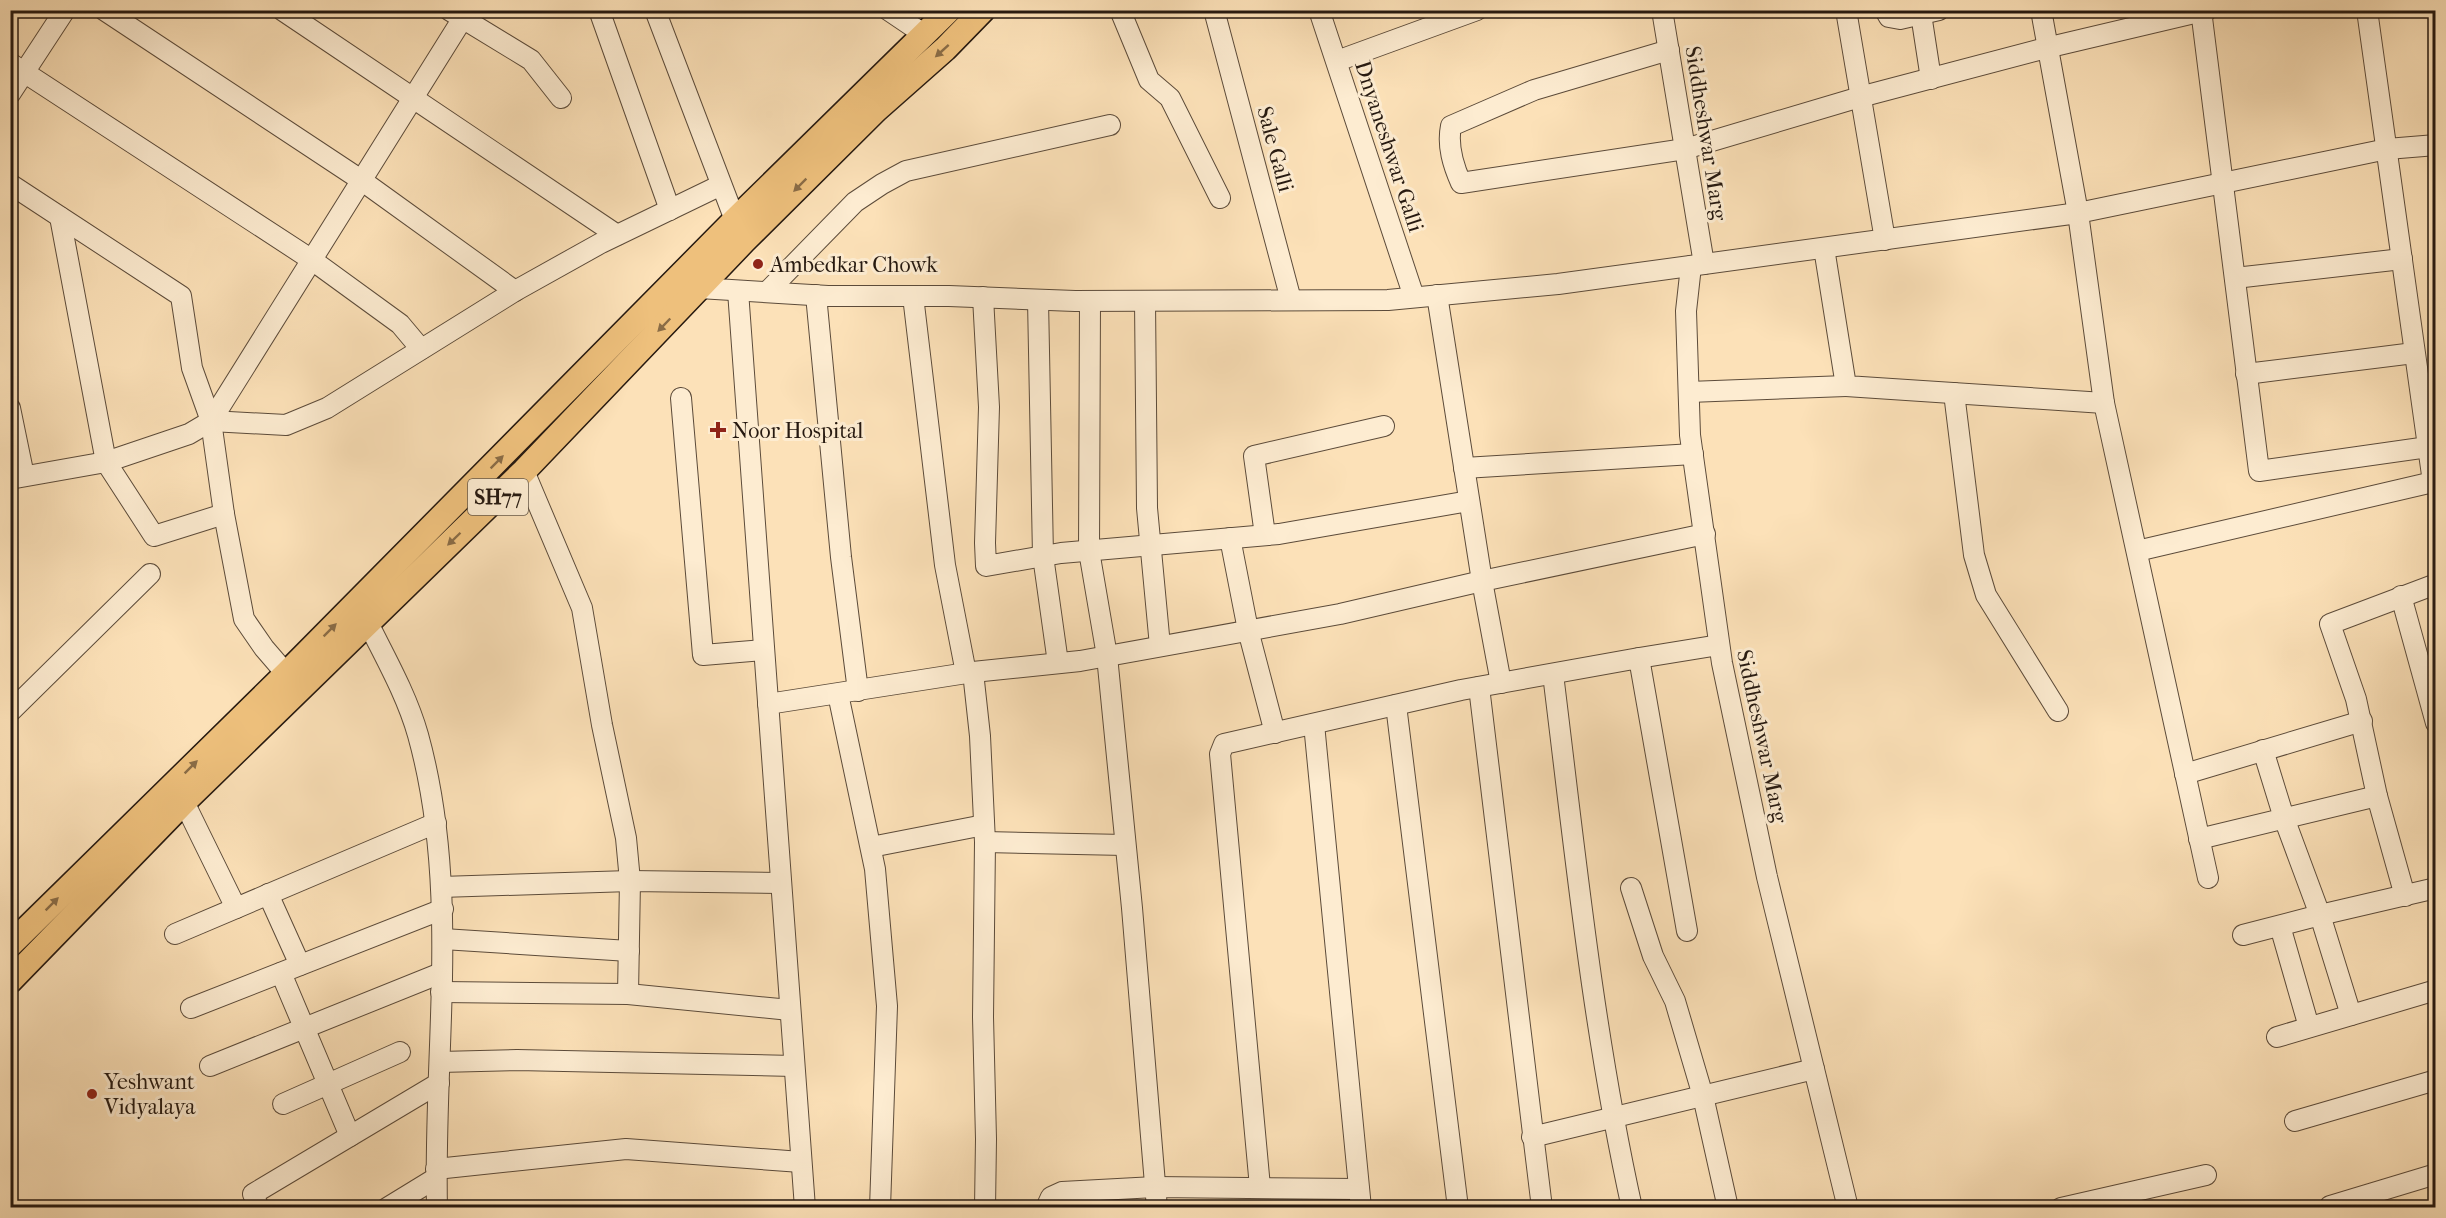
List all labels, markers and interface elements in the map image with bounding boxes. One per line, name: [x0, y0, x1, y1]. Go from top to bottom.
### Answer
one-way arrow: [935, 44, 949, 58]
street label: Siddheshwar Marg: [1679, 44, 1733, 223]
street label: Dnyaneshwar Galli: [1349, 57, 1429, 236]
street label: Sale Galli: [1251, 104, 1299, 195]
one-way arrow: [793, 178, 807, 193]
place label: Ambedkar Chowk: [769, 252, 938, 278]
marker: Ambedkar Chowk: [751, 257, 765, 271]
one-way arrow: [657, 318, 671, 333]
place label: Noor Hospital: [732, 418, 863, 444]
marker: Noor Hospital: [709, 421, 727, 439]
one-way arrow: [489, 455, 503, 469]
road number: SH77: [468, 479, 528, 515]
one-way arrow: [448, 532, 462, 546]
one-way arrow: [322, 624, 336, 638]
street label: Siddheshwar Marg: [1731, 647, 1793, 825]
one-way arrow: [184, 761, 198, 775]
one-way arrow: [45, 898, 59, 912]
place label: Yeshwant Vidyalaya: [103, 1069, 196, 1120]
marker: Yeshwant Vidyalaya: [85, 1087, 99, 1101]

